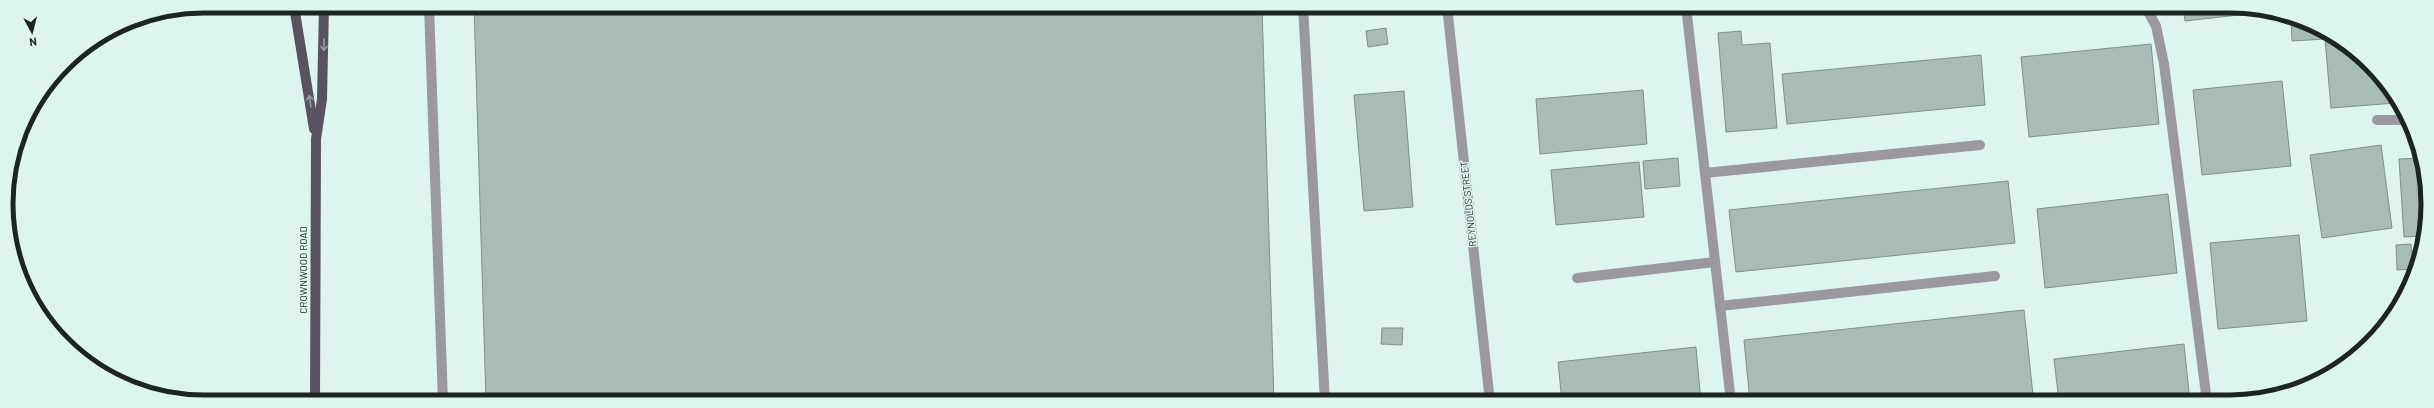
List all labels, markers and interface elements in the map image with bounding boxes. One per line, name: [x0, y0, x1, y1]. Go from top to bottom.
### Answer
north arrow: [12, 12, 52, 52]
text: N: [29, 36, 38, 49]
one-way arrow: [321, 38, 328, 51]
one-way arrow: [305, 94, 313, 107]
street label: REYNOLDS STREET: [1458, 161, 1478, 247]
street label: CROWNWOOD ROAD: [297, 226, 309, 314]

